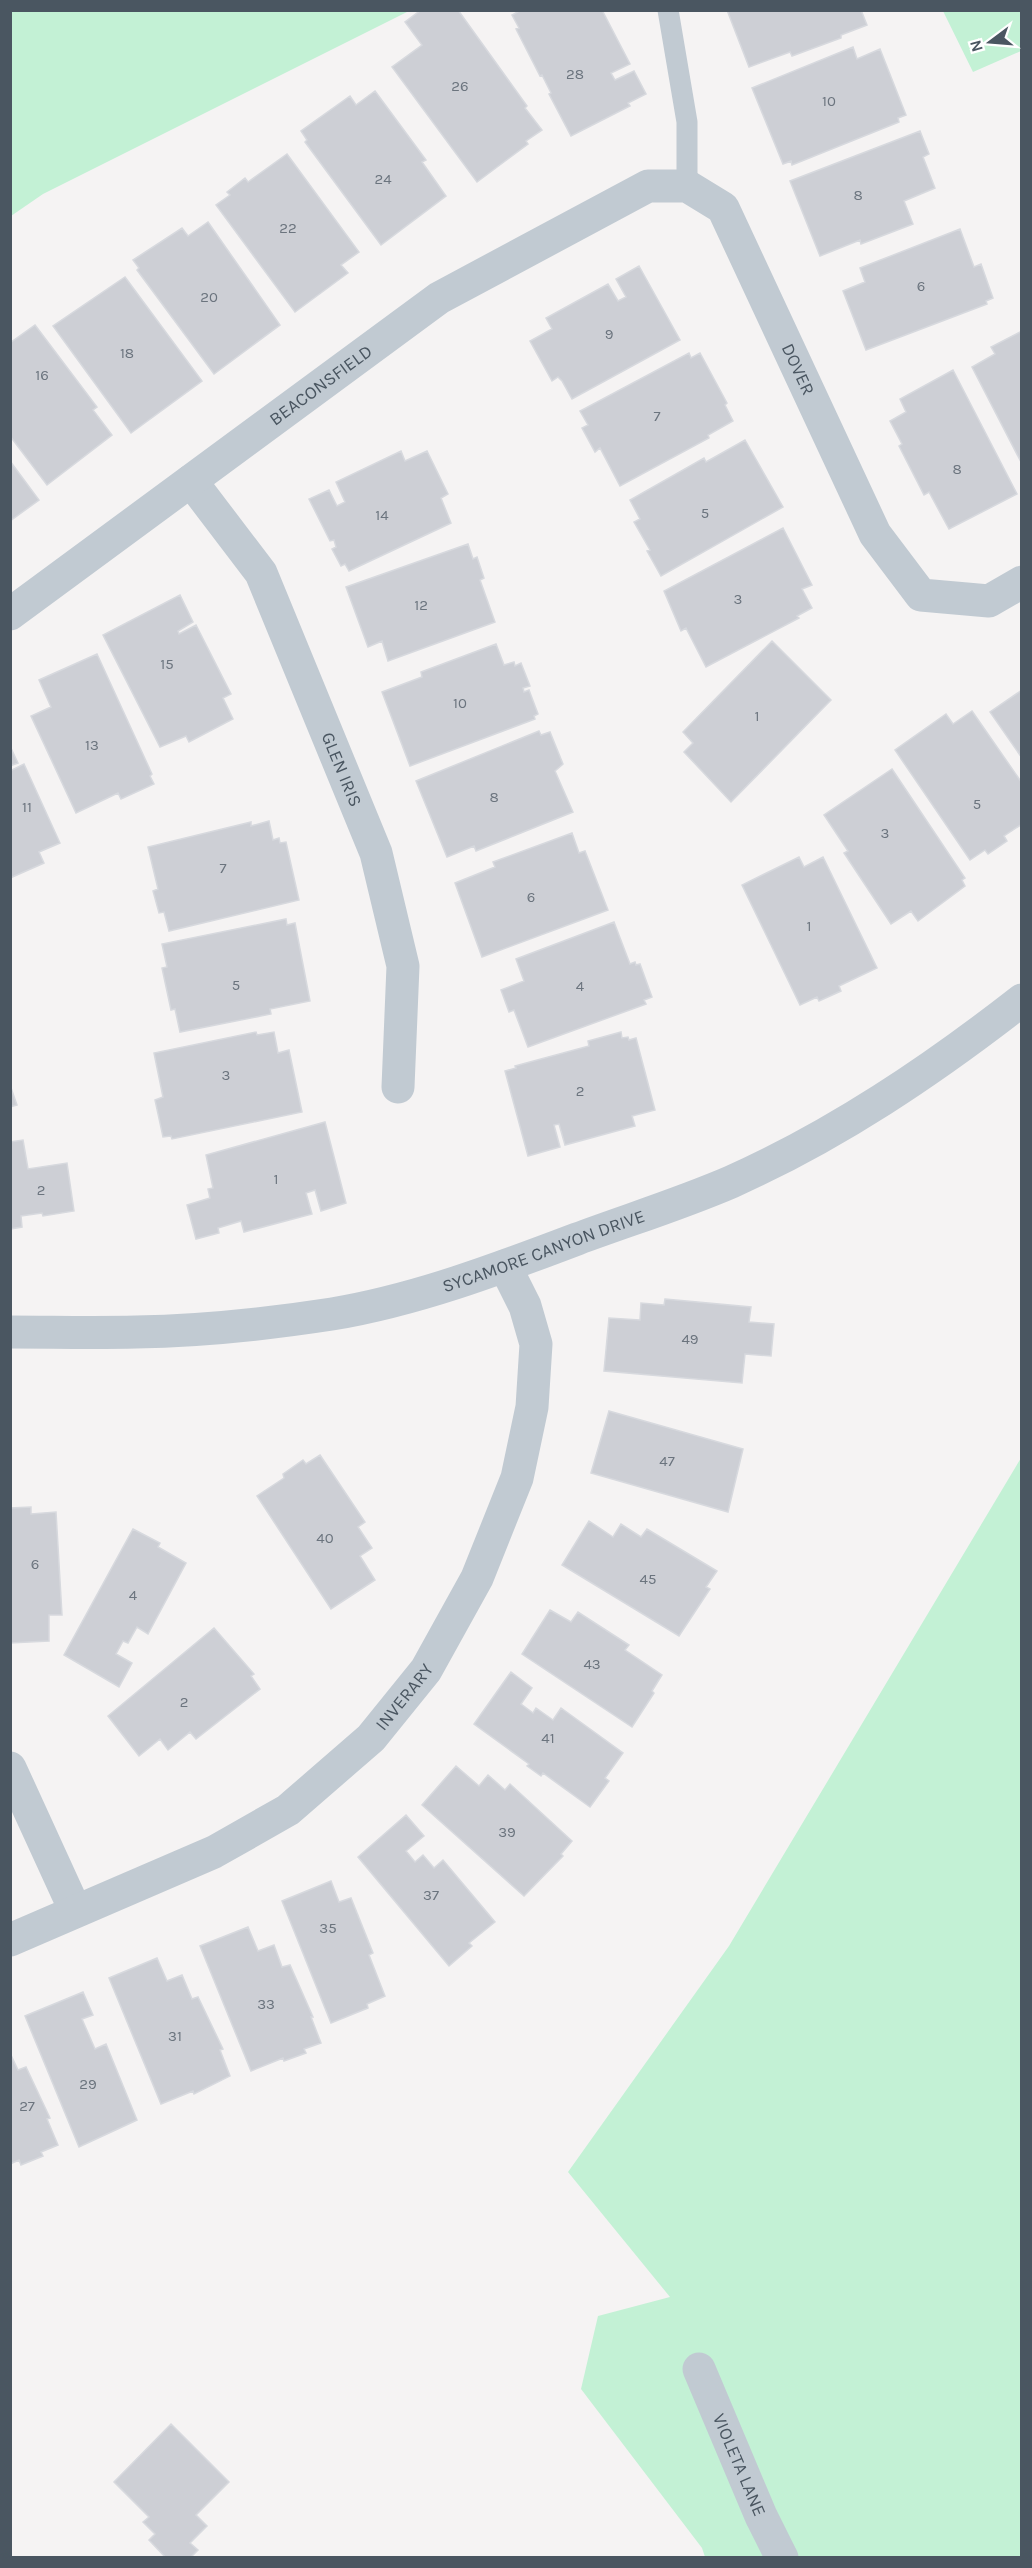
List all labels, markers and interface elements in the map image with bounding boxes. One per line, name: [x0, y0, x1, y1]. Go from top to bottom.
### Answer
north arrow: [960, 12, 1020, 72]
text: N: [965, 38, 987, 54]
house number: 28: [566, 65, 584, 83]
house number: 26: [451, 77, 469, 95]
house number: 10: [822, 92, 836, 110]
house number: 24: [374, 170, 392, 188]
house number: 8: [853, 186, 863, 204]
house number: 22: [279, 219, 297, 237]
house number: 6: [917, 277, 925, 295]
house number: 20: [200, 288, 218, 306]
house number: 9: [605, 325, 613, 343]
street label: BEACONSFIELD: [265, 340, 377, 430]
street label: DOVER: [777, 340, 820, 399]
house number: 18: [120, 344, 134, 362]
house number: 16: [35, 366, 49, 384]
house number: 7: [653, 407, 661, 425]
house number: 8: [952, 460, 962, 478]
house number: 5: [701, 504, 709, 522]
house number: 14: [375, 506, 389, 524]
house number: 3: [734, 590, 742, 608]
house number: 12: [414, 596, 428, 614]
house number: 15: [160, 655, 174, 673]
house number: 10: [453, 694, 467, 712]
house number: 1: [755, 707, 759, 725]
street label: GLEN IRIS: [317, 729, 367, 810]
house number: 13: [85, 736, 99, 754]
house number: 8: [489, 788, 499, 806]
house number: 5: [973, 795, 981, 813]
house number: 11: [22, 798, 32, 816]
house number: 3: [881, 824, 889, 842]
house number: 7: [219, 859, 227, 877]
house number: 6: [527, 888, 535, 906]
house number: 1: [807, 917, 811, 935]
house number: 5: [232, 976, 240, 994]
house number: 4: [576, 977, 585, 995]
house number: 3: [222, 1066, 230, 1084]
house number: 2: [576, 1082, 584, 1100]
house number: 1: [274, 1170, 278, 1188]
house number: 2: [37, 1181, 45, 1199]
street label: SYCAMORE CANYON DRIVE: [440, 1205, 648, 1297]
house number: 49: [681, 1330, 699, 1348]
house number: 47: [659, 1452, 675, 1470]
house number: 40: [316, 1529, 334, 1547]
house number: 6: [31, 1555, 39, 1573]
house number: 45: [640, 1570, 656, 1588]
house number: 4: [129, 1586, 138, 1604]
house number: 43: [583, 1655, 601, 1673]
street label: INVERARY: [371, 1660, 438, 1735]
house number: 2: [180, 1693, 188, 1711]
house number: 41: [541, 1729, 555, 1747]
house number: 39: [498, 1823, 516, 1841]
house number: 37: [423, 1886, 439, 1904]
house number: 35: [319, 1919, 337, 1937]
house number: 33: [257, 1995, 275, 2013]
house number: 31: [168, 2027, 182, 2045]
house number: 29: [79, 2075, 97, 2093]
house number: 27: [19, 2097, 35, 2115]
street label: VIOLETA LANE: [708, 2410, 771, 2520]

